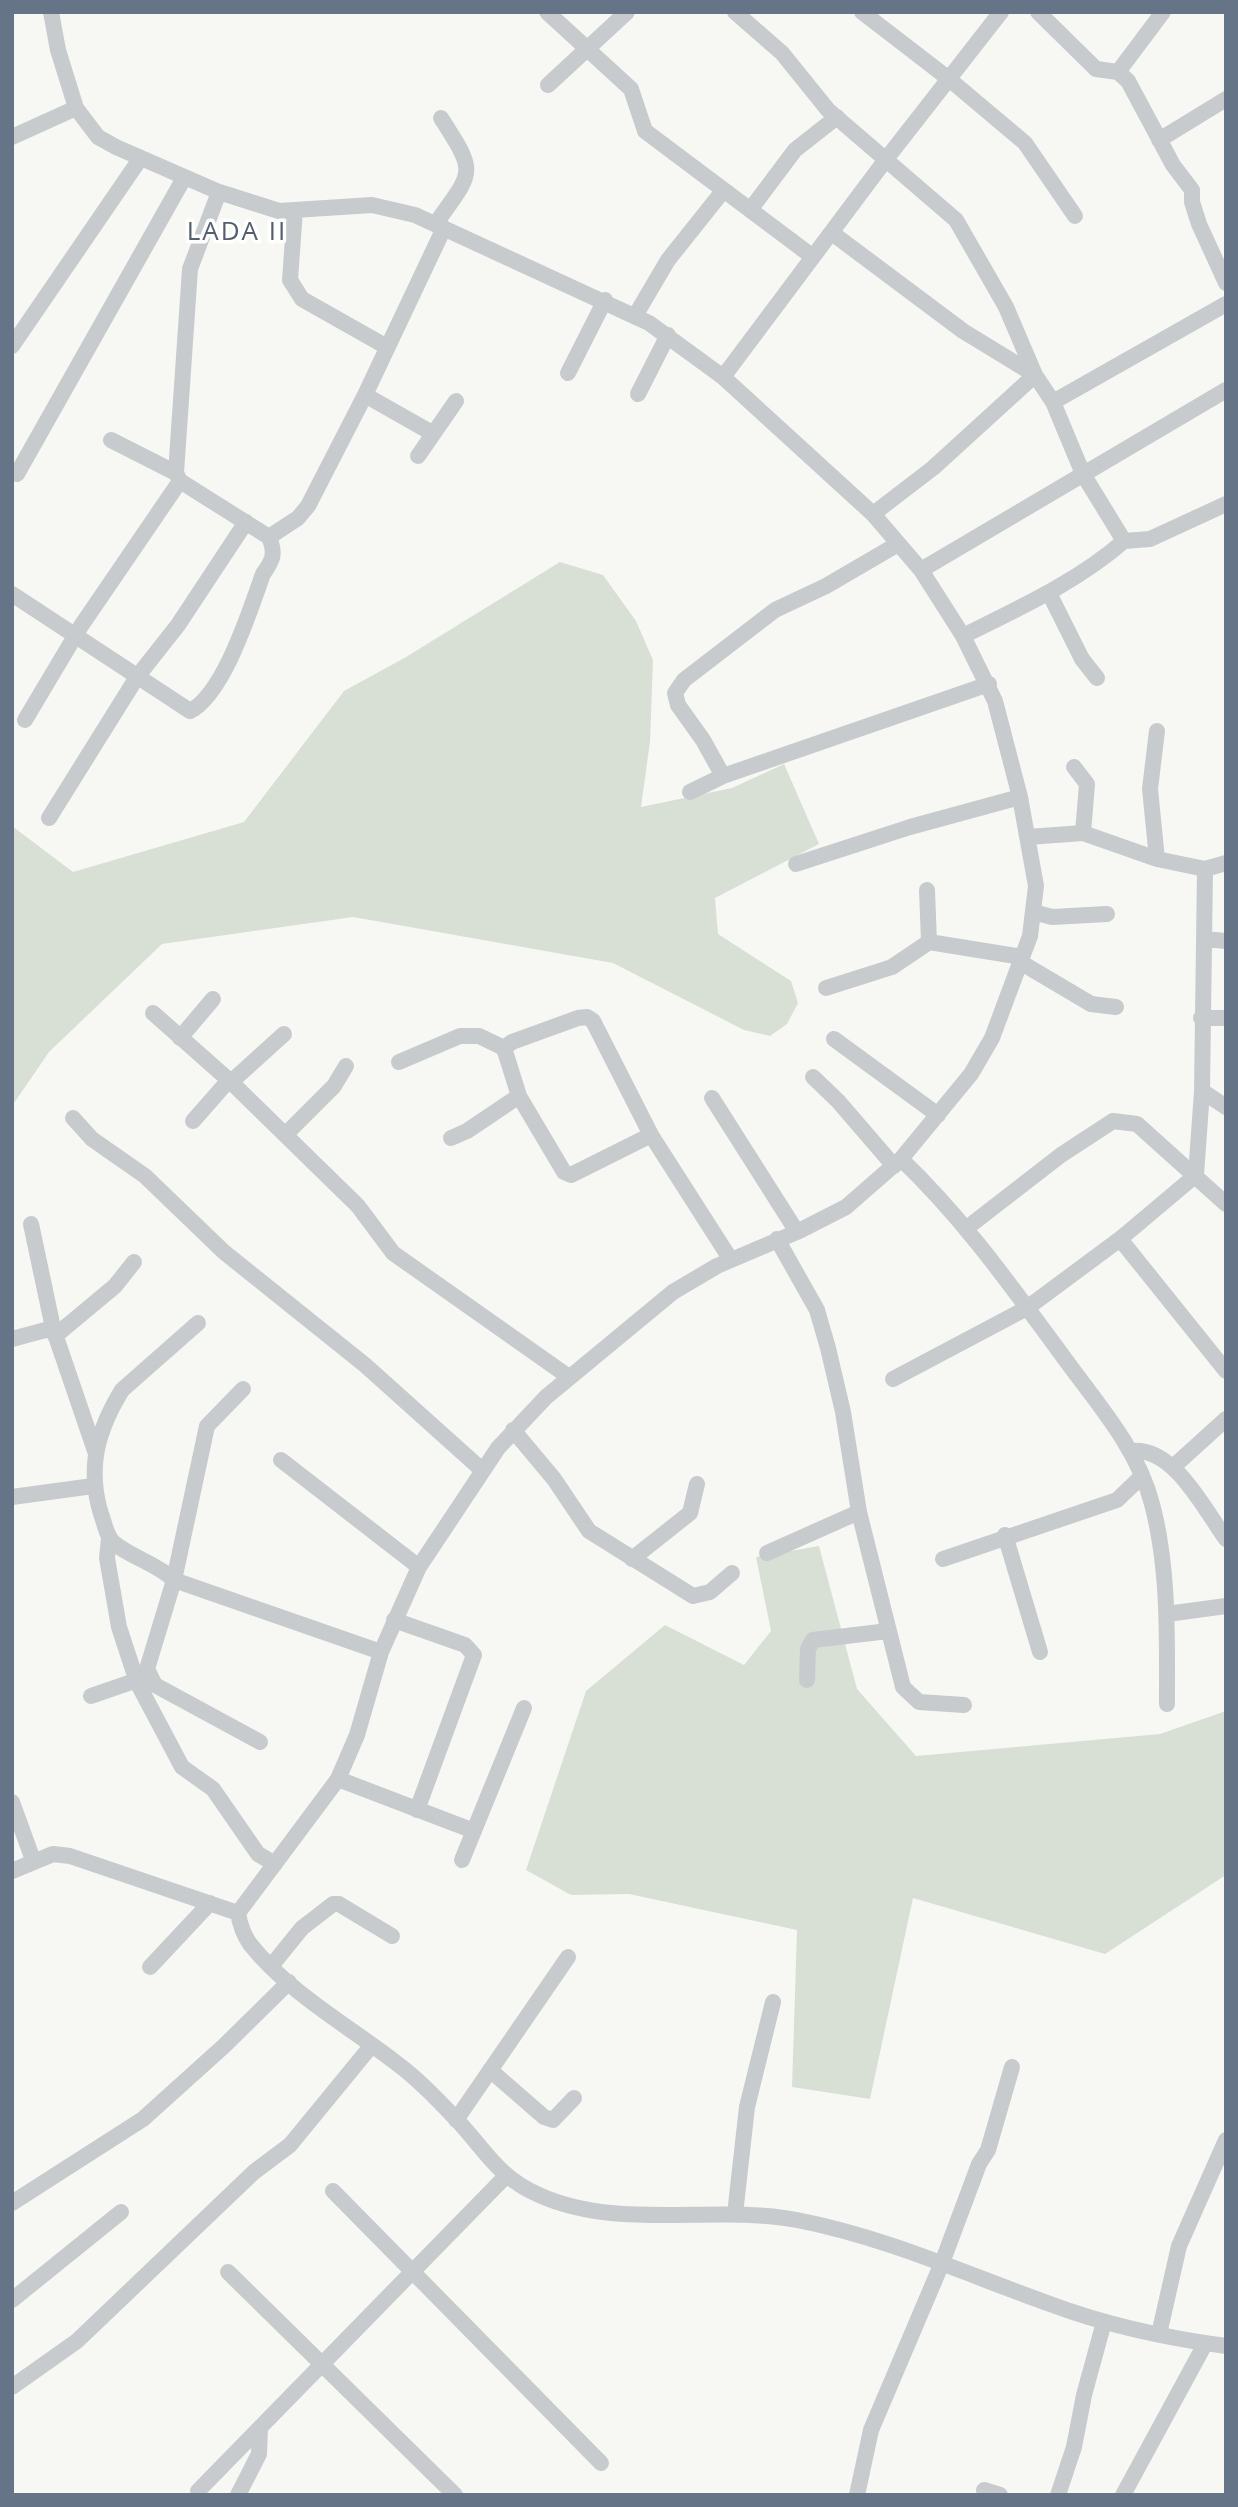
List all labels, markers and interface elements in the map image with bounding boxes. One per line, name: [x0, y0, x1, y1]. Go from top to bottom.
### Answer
district label: LADA II: [188, 217, 286, 249]

